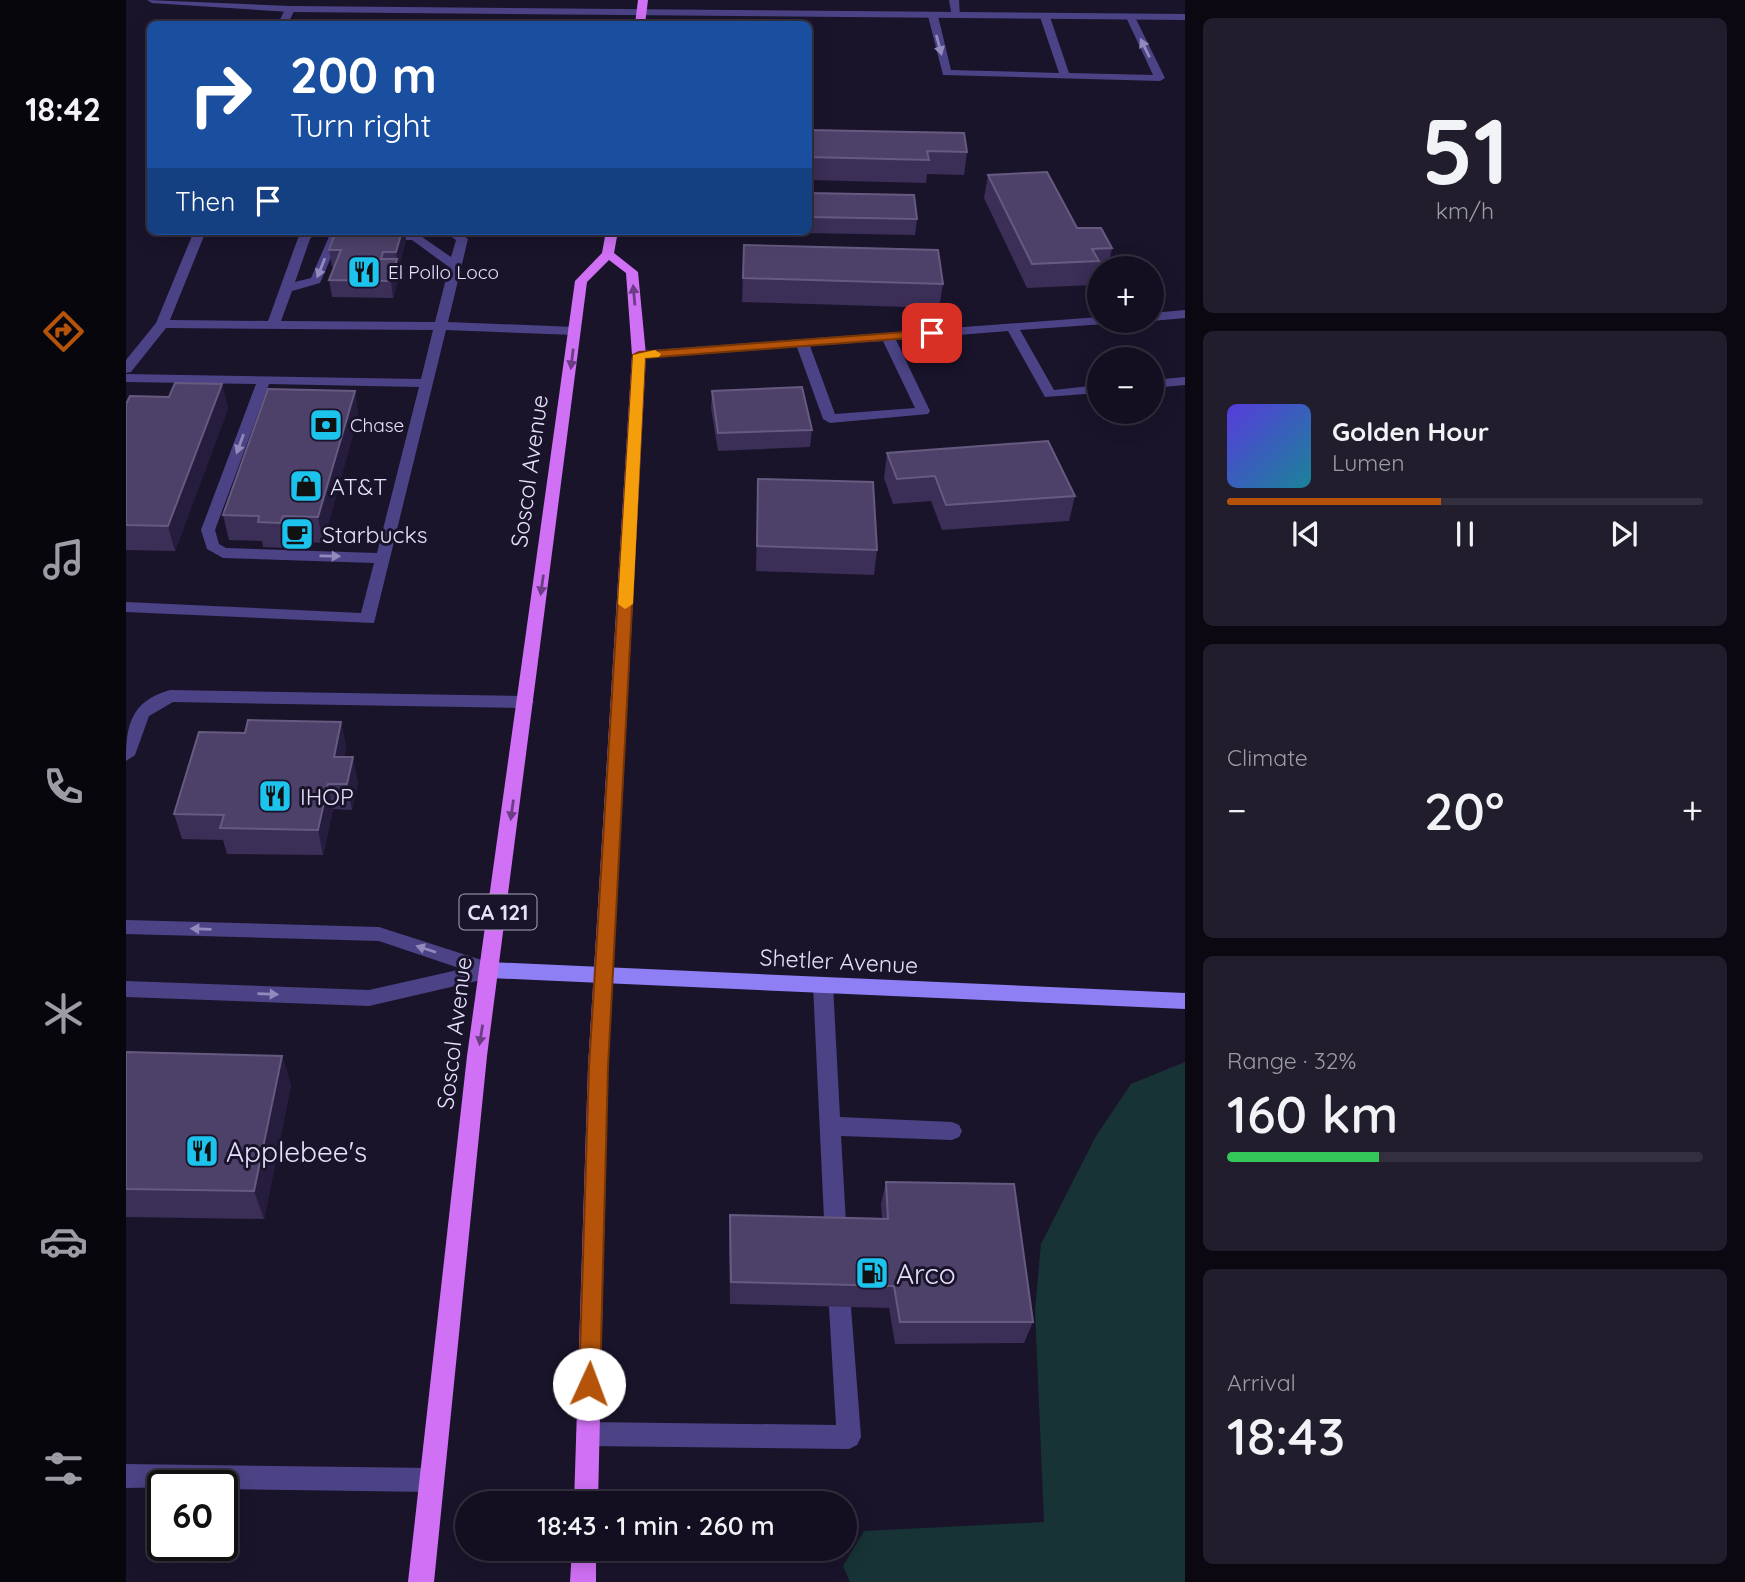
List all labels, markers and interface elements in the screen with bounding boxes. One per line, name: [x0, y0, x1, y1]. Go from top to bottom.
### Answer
one-way arrow: [934, 34, 945, 56]
one-way arrow: [1140, 38, 1151, 58]
text: 200 m: [290, 44, 437, 105]
icon: right: [175, 49, 266, 140]
text: 18:42: [25, 89, 101, 129]
text: 51: [1421, 93, 1509, 207]
text: Turn right: [290, 105, 431, 145]
icon: arrive: [249, 182, 287, 220]
text: Then: [175, 185, 235, 218]
text: km/h: [1436, 196, 1494, 225]
restaurant icon: El Pollo Loco: [345, 253, 383, 291]
map controls: [1087, 256, 1164, 424]
button: +: [1087, 256, 1164, 333]
one-way arrow: [315, 257, 326, 278]
place label: El Pollo Loco: [388, 260, 499, 284]
one-way arrow: [628, 284, 639, 306]
pin: [902, 303, 962, 363]
icon: directions: [39, 307, 88, 356]
icon: arrive: [913, 314, 951, 352]
button: −: [1087, 347, 1164, 424]
one-way arrow: [566, 348, 577, 370]
street label: Soscol Avenue: [504, 393, 554, 549]
bank icon: Chase: [307, 406, 345, 444]
place label: Chase: [350, 413, 404, 437]
text: Golden Hour: [1332, 415, 1489, 448]
one-way arrow: [234, 434, 245, 455]
text: Lumen: [1332, 448, 1405, 477]
shop icon: AT&T: [287, 467, 325, 505]
place label: AT&T: [330, 472, 387, 501]
cafe icon: Starbucks: [278, 515, 316, 553]
icon: previous: [1287, 515, 1325, 553]
icon: pause: [1446, 515, 1484, 553]
icon: next: [1605, 515, 1643, 553]
place label: Starbucks: [322, 520, 427, 549]
icon: music: [39, 535, 88, 584]
one-way arrow: [319, 551, 341, 562]
one-way arrow: [536, 574, 547, 596]
text: Climate: [1227, 743, 1308, 772]
icon: phone: [39, 762, 88, 811]
restaurant icon: IHOP: [256, 777, 294, 815]
text: 20°: [1424, 778, 1504, 843]
place label: IHOP: [300, 782, 354, 811]
text: −: [1227, 786, 1247, 834]
text: +: [1682, 786, 1703, 834]
one-way arrow: [506, 799, 517, 821]
road number: CA 121: [460, 894, 536, 930]
one-way arrow: [189, 923, 211, 934]
street label: Shetler Avenue: [759, 942, 919, 980]
one-way arrow: [415, 943, 436, 954]
street label: Soscol Avenue: [430, 955, 478, 1111]
one-way arrow: [257, 988, 279, 999]
icon: climate: [39, 989, 88, 1038]
one-way arrow: [475, 1025, 486, 1047]
text: Range · 32%: [1227, 1046, 1356, 1075]
text: 160 km: [1227, 1081, 1398, 1146]
restaurant icon: Applebee's: [183, 1132, 221, 1170]
place label: Applebee's: [226, 1134, 367, 1169]
icon: car: [39, 1217, 88, 1266]
fuel station icon: Arco: [853, 1254, 891, 1292]
place label: Arco: [896, 1256, 956, 1291]
position arrow: [552, 1347, 626, 1421]
text: Arrival: [1227, 1368, 1296, 1397]
text: 18:43: [1227, 1403, 1345, 1468]
icon: filters: [39, 1444, 88, 1493]
speed limit sign: 60: [147, 1470, 238, 1561]
text: 18:43 · 1 min · 260 m: [537, 1509, 775, 1542]

